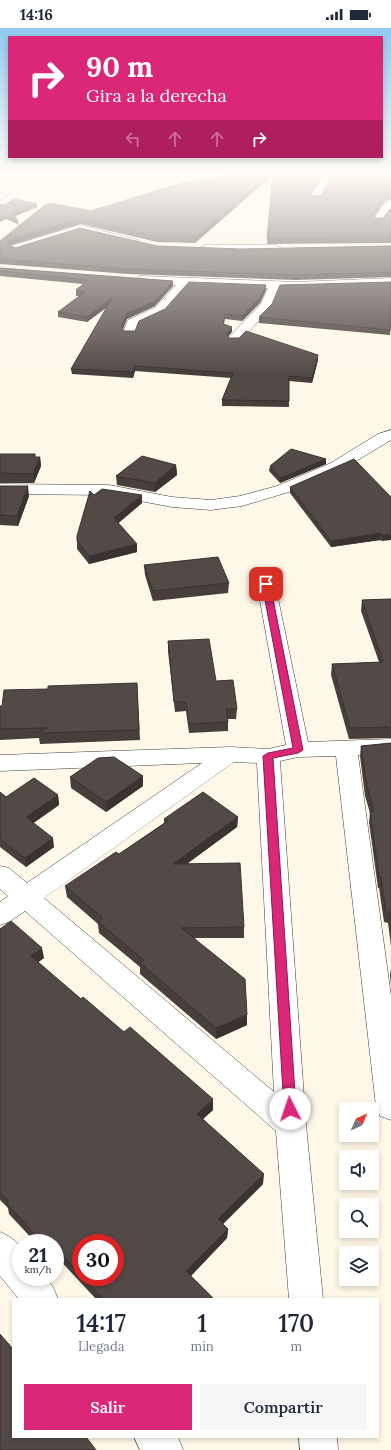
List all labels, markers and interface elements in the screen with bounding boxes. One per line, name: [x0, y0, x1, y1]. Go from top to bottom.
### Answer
text: 14:16: [20, 5, 53, 24]
text: 90 m: [86, 49, 153, 85]
icon: right: [20, 52, 72, 104]
text: Gira a la derecha: [86, 84, 227, 107]
icon: left: [122, 128, 144, 150]
icon: ahead: [164, 128, 186, 150]
icon: ahead: [206, 128, 228, 150]
icon: right: [248, 128, 270, 150]
pin: [249, 567, 283, 601]
icon: arrive: [255, 573, 277, 595]
position arrow: [269, 1088, 311, 1130]
north arrow: [339, 1102, 379, 1142]
map controls: [339, 1102, 379, 1286]
button: sound: [339, 1150, 379, 1190]
button: search: [339, 1198, 379, 1238]
speed limit sign: 30: [72, 1234, 124, 1286]
text: 21: [29, 1242, 47, 1267]
button: layers: [339, 1246, 379, 1286]
text: km/h: [24, 1263, 52, 1276]
text: 14:17: [77, 1308, 126, 1339]
text: 1: [197, 1308, 207, 1339]
text: 170: [278, 1308, 314, 1339]
text: Llegada: [78, 1338, 125, 1355]
text: min: [191, 1338, 214, 1355]
text: m: [291, 1338, 302, 1355]
button: Salir: [24, 1384, 192, 1430]
button: Compartir: [200, 1384, 367, 1430]

